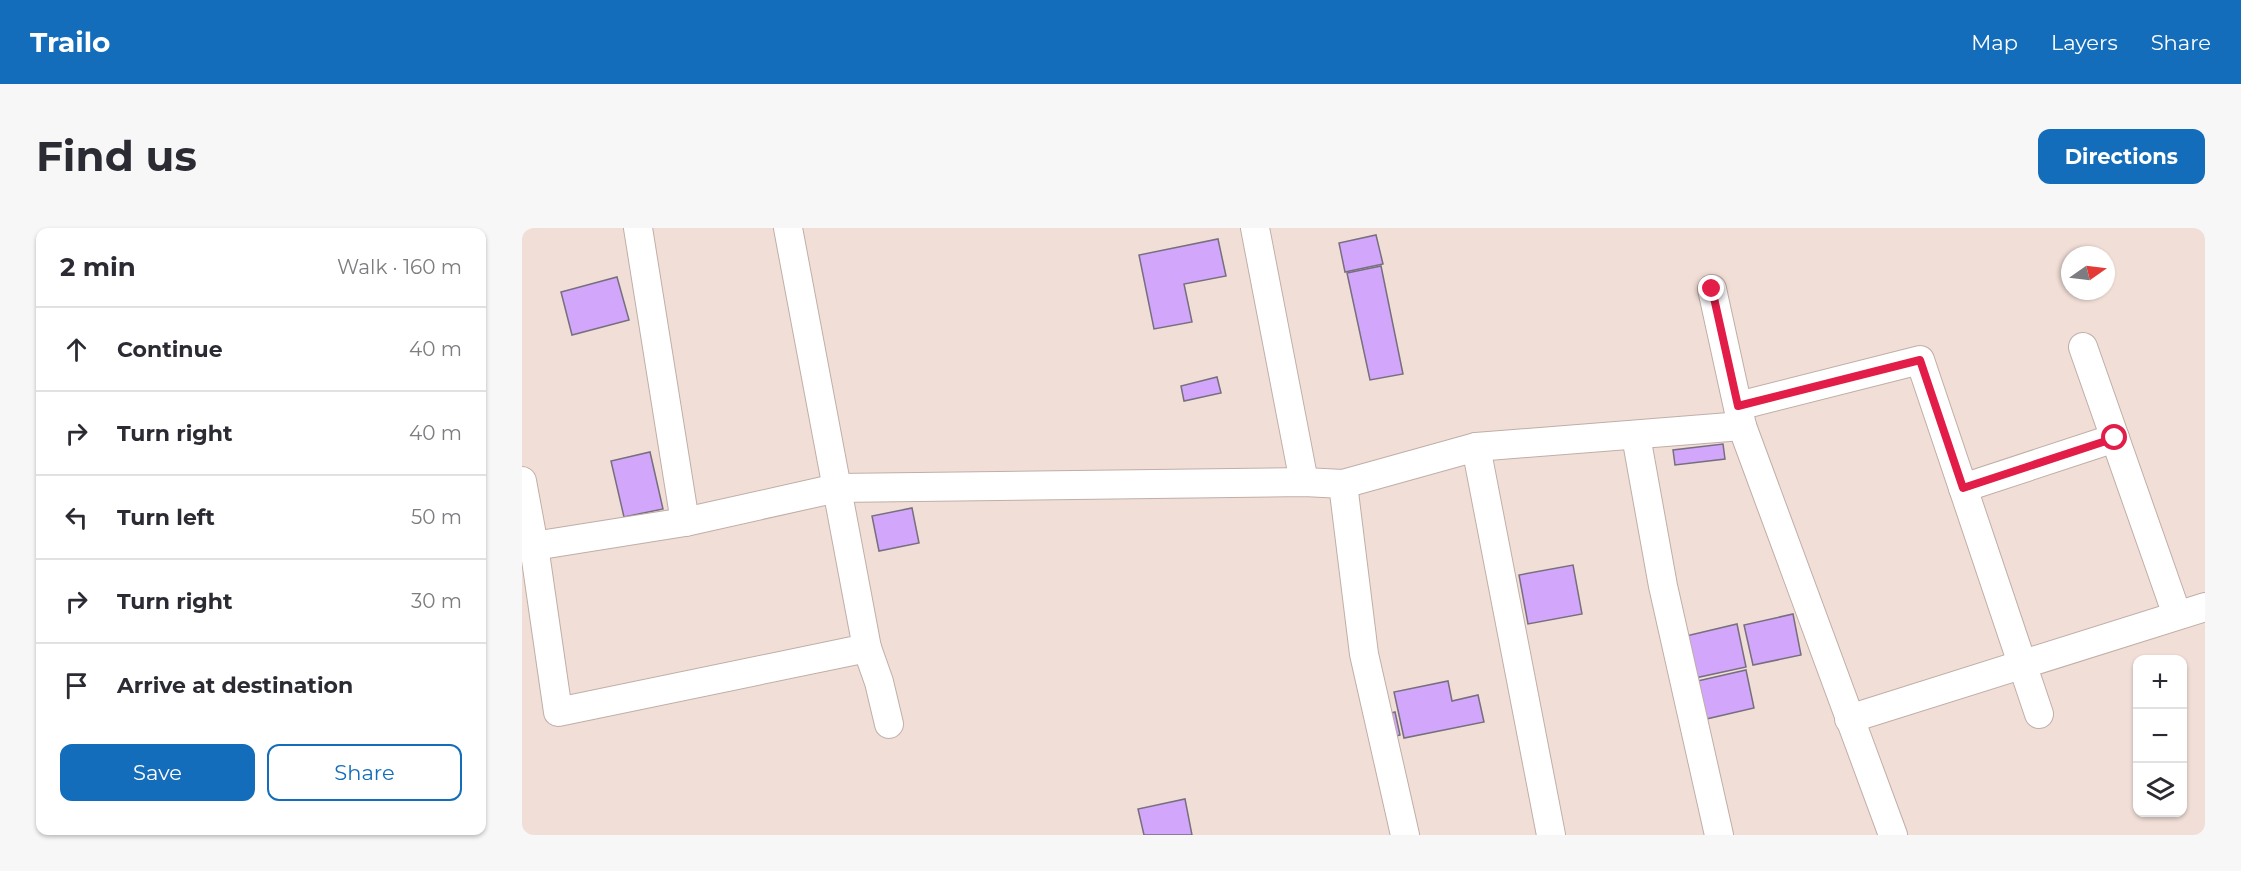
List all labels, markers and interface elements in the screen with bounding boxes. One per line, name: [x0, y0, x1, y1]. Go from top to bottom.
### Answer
text: Trailo: [30, 25, 110, 59]
text: Map: [1971, 30, 2018, 55]
text: Layers: [2051, 30, 2118, 55]
text: Share: [2151, 30, 2211, 55]
button: Directions: [2038, 129, 2205, 184]
text: Find us: [36, 130, 197, 182]
north arrow: [2061, 246, 2115, 300]
text: 2 min: [60, 251, 136, 283]
text: Walk · 160 m: [337, 255, 462, 279]
route end: [1698, 275, 1724, 301]
icon: ahead: [60, 333, 93, 366]
text: Continue: [117, 336, 223, 363]
text: 40 m: [409, 337, 462, 361]
icon: right: [60, 417, 93, 450]
text: Turn right: [117, 420, 232, 447]
text: 40 m: [409, 421, 462, 445]
route start: [2101, 424, 2127, 450]
icon: left: [60, 501, 93, 534]
text: Turn left: [117, 504, 215, 531]
text: 50 m: [411, 505, 462, 529]
icon: right: [60, 585, 93, 618]
text: Turn right: [117, 588, 232, 615]
text: 30 m: [411, 589, 462, 613]
map controls: [2133, 655, 2187, 817]
button: +: [2133, 655, 2187, 709]
icon: arrive: [60, 669, 93, 702]
text: Arrive at destination: [117, 672, 353, 699]
button: −: [2133, 709, 2187, 763]
button: Save: [60, 744, 255, 801]
button: Share: [267, 744, 462, 801]
button: layers: [2133, 763, 2187, 817]

